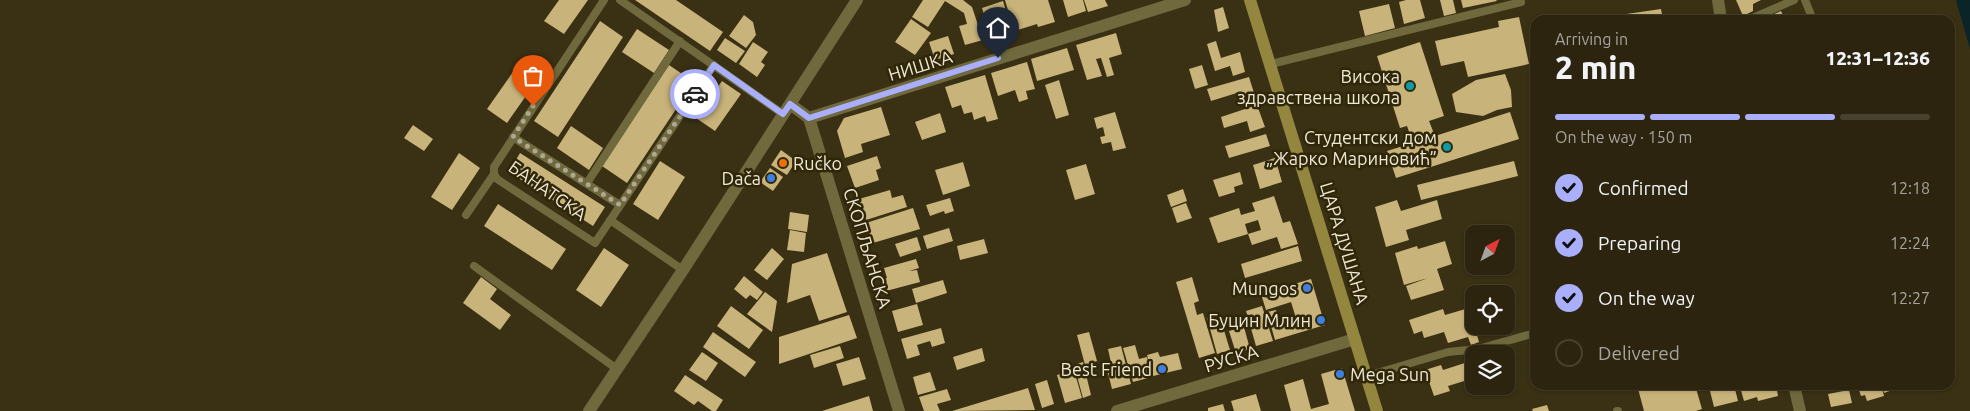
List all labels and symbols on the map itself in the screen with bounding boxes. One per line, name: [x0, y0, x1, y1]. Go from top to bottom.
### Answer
pin: [977, 7, 1019, 58]
street label: НИШКА: [885, 46, 955, 84]
pin: [512, 55, 554, 106]
place label: Висока здравствена школа: [1237, 66, 1400, 107]
courier: [670, 69, 720, 119]
marker: Висока здравствена школа: [1404, 80, 1416, 92]
place label: Студентски дом „Жарко Мариновић”: [1266, 127, 1437, 168]
marker: Студентски дом „Жарко Мариновић”: [1441, 141, 1453, 153]
place label: Ručko: [793, 153, 842, 173]
street label: БАНАТСКА: [505, 156, 591, 224]
marker: Ručko: [777, 157, 789, 169]
place label: Dača: [721, 168, 761, 188]
marker: Dača: [765, 172, 777, 184]
street label: ЦАРА ДУШАНА: [1317, 179, 1373, 307]
street label: СКОПЉАНСКА: [840, 185, 896, 311]
north arrow: [1465, 225, 1515, 275]
place label: Mungos: [1232, 278, 1297, 298]
marker: Mungos: [1301, 282, 1313, 294]
place label: Буцин Млин: [1208, 310, 1311, 330]
marker: Буцин Млин: [1315, 314, 1327, 326]
street label: РУСКА: [1202, 340, 1260, 376]
place label: Best Friend: [1061, 359, 1152, 379]
marker: Best Friend: [1156, 363, 1168, 375]
place label: Mega Sun: [1350, 364, 1429, 384]
marker: Mega Sun: [1334, 368, 1346, 380]

